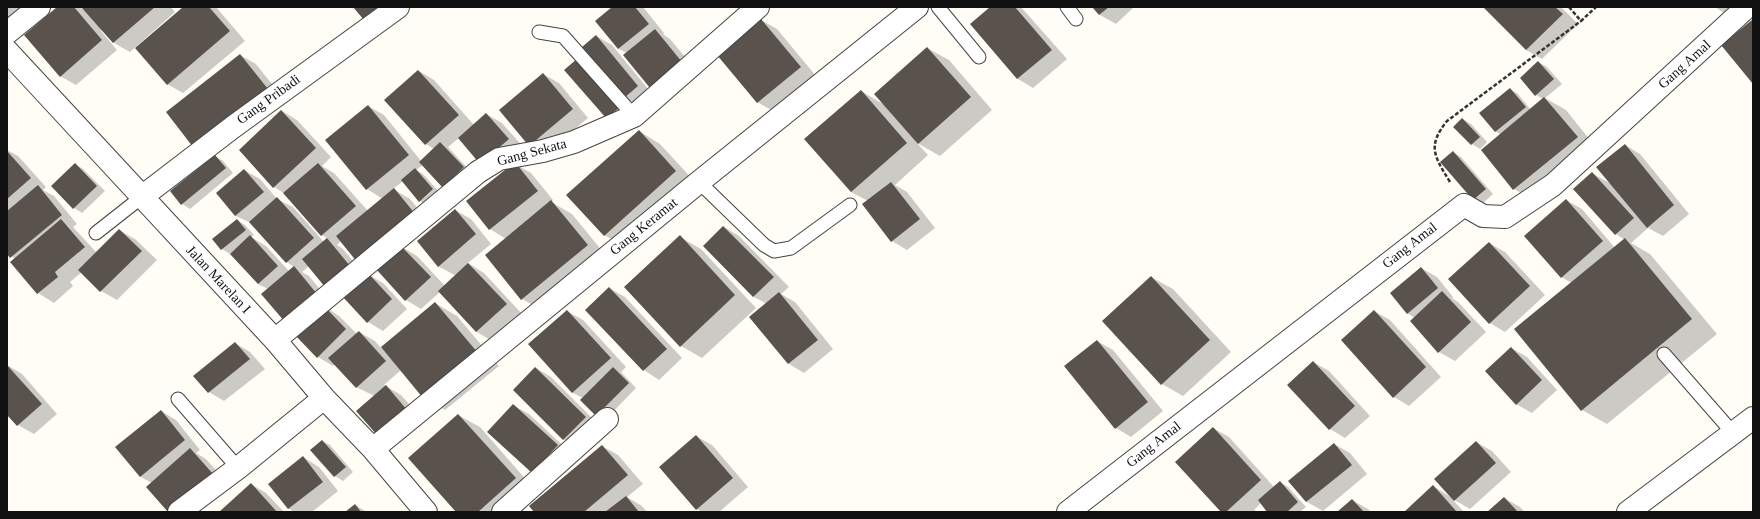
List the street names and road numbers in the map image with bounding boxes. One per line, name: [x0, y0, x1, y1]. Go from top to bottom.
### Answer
street label: Gang Amal: [1655, 37, 1715, 93]
street label: Gang Pribadi: [234, 71, 304, 129]
street label: Gang Sekata: [495, 136, 569, 170]
street label: Gang Keramat: [607, 195, 681, 259]
street label: Gang Amal: [1379, 219, 1441, 273]
street label: Jalan Marelan I: [182, 242, 254, 318]
street label: Gang Amal: [1123, 418, 1185, 472]

